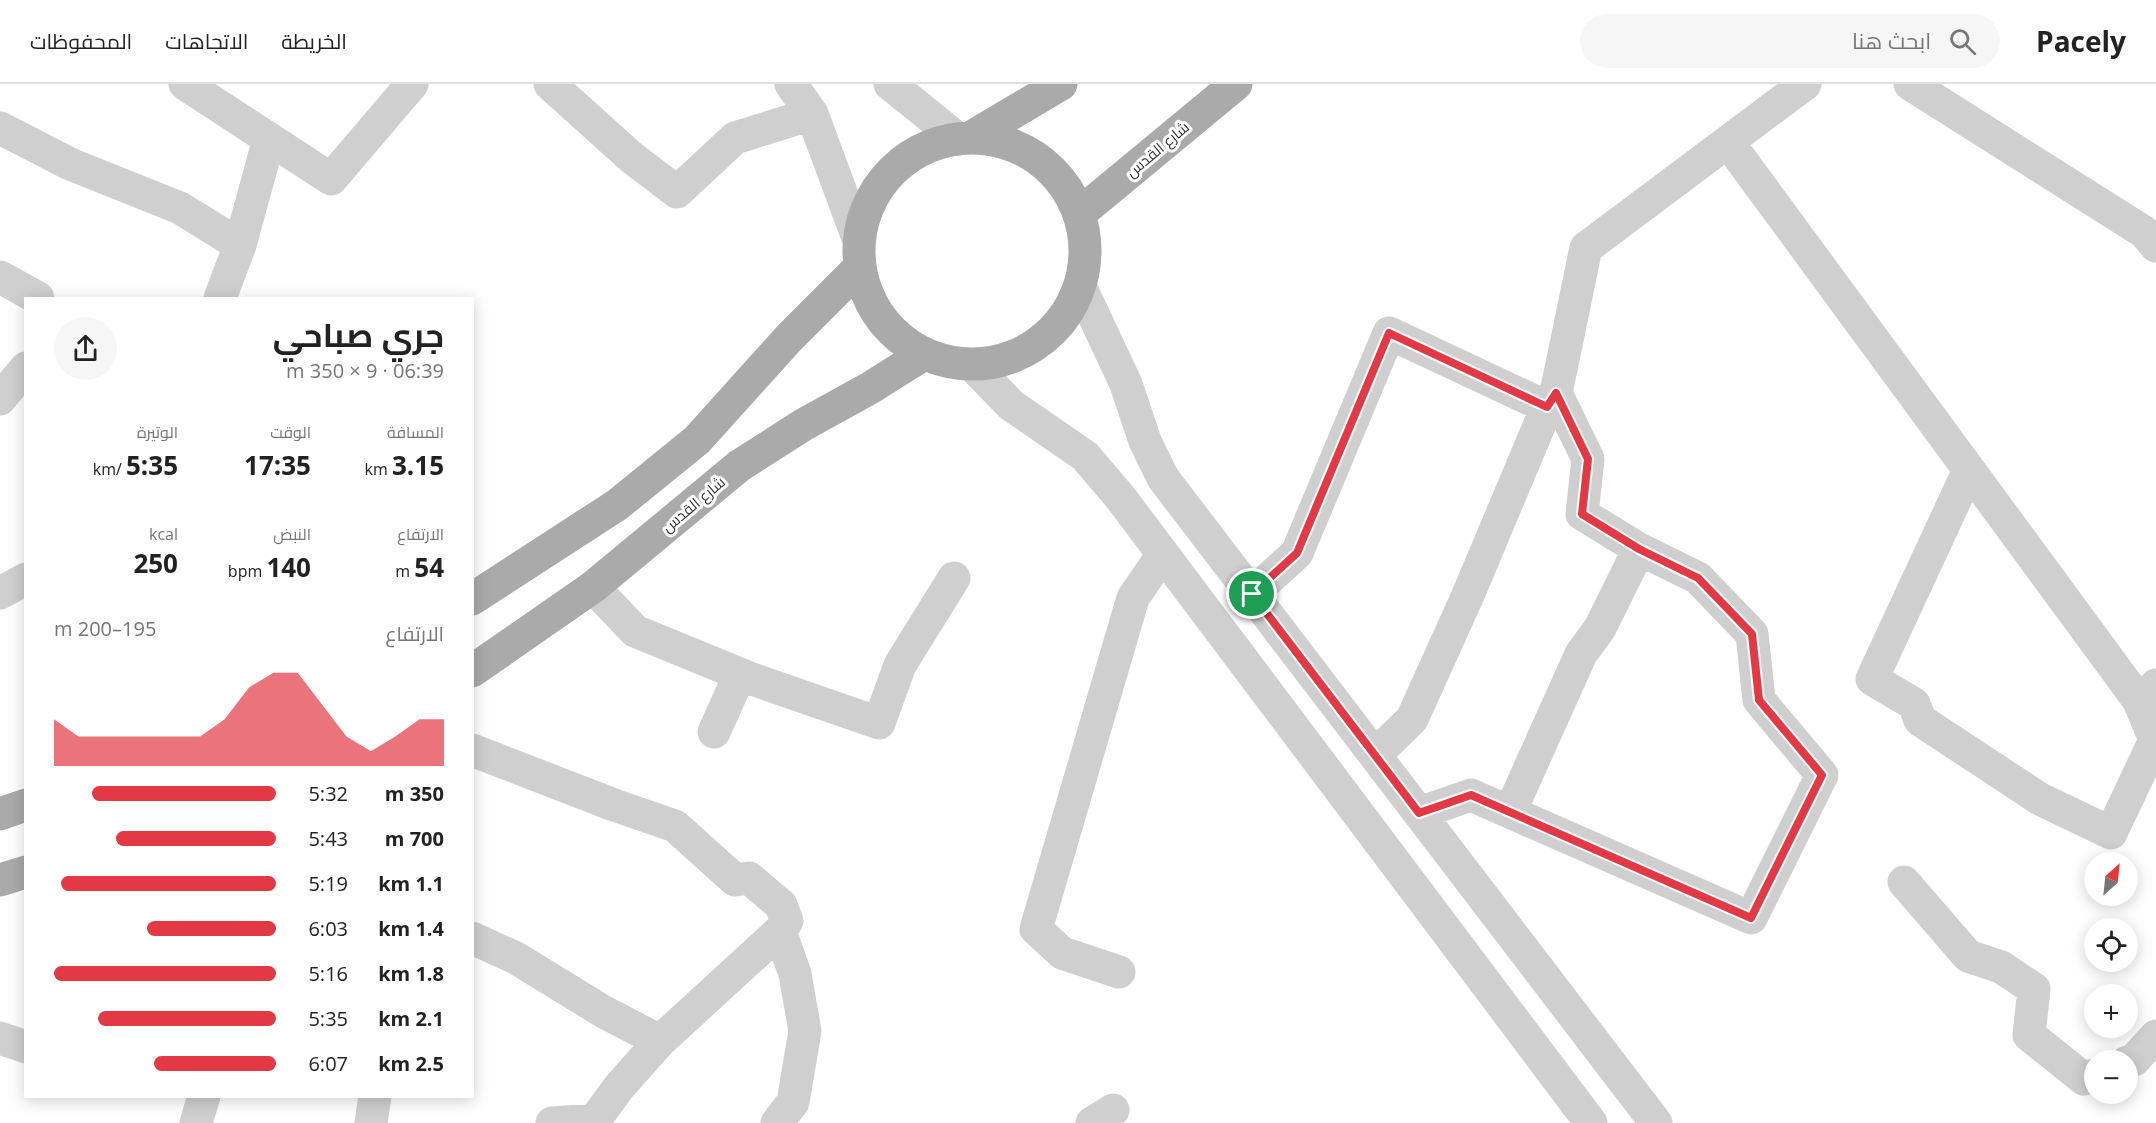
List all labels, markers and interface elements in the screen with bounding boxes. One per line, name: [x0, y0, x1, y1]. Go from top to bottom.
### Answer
search box: [1580, 14, 2000, 68]
text: Pacely: [2036, 22, 2126, 60]
text: ابحث هنا: [1852, 25, 1931, 55]
icon: search: [1946, 25, 1979, 58]
text: المحفوظات: [30, 27, 132, 55]
text: الاتجاهات: [165, 27, 248, 55]
text: الخريطة: [281, 27, 347, 55]
street label: شارع القدس: [1121, 117, 1194, 183]
text: جري صباحي: [273, 312, 444, 357]
button: share: [54, 317, 117, 380]
text: 06:39 · 9 × 350 m: [286, 357, 444, 384]
text: الوتيرة: [137, 421, 178, 443]
text: الوقت: [270, 421, 311, 443]
text: المسافة: [387, 421, 444, 443]
text: 5:35: [126, 447, 178, 483]
text: 17:35: [244, 447, 311, 483]
text: 3.15: [392, 447, 444, 483]
text: /km: [93, 458, 126, 480]
text: km: [365, 458, 392, 480]
street label: شارع القدس: [657, 472, 730, 538]
text: kcal: [149, 523, 178, 545]
text: النبض: [273, 523, 311, 545]
text: الارتفاع: [397, 523, 444, 545]
text: 250: [133, 545, 178, 581]
text: 140: [266, 549, 311, 585]
text: 54: [414, 549, 444, 585]
text: bpm: [228, 560, 266, 582]
text: m: [395, 560, 414, 582]
pin: [1226, 568, 1277, 619]
icon: arrive: [1235, 577, 1268, 610]
text: 195–200 m: [54, 615, 156, 642]
text: الارتفاع: [385, 620, 444, 647]
text: 5:32: [308, 780, 348, 807]
text: 350 m: [385, 780, 444, 807]
text: 5:43: [308, 825, 348, 852]
text: 700 m: [385, 825, 444, 852]
north arrow: [2084, 852, 2138, 906]
map controls: [2084, 852, 2138, 1104]
text: 5:19: [308, 870, 348, 897]
text: 1.1 km: [378, 870, 444, 897]
text: 6:03: [308, 915, 348, 942]
text: 1.4 km: [378, 915, 444, 942]
button: locate: [2084, 918, 2138, 972]
text: 5:16: [308, 960, 348, 987]
text: 1.8 km: [378, 960, 444, 987]
button: +: [2084, 984, 2138, 1038]
text: 5:35: [308, 1005, 348, 1032]
text: 2.1 km: [378, 1005, 444, 1032]
text: 6:07: [308, 1050, 348, 1077]
text: 2.5 km: [378, 1050, 444, 1077]
button: −: [2084, 1050, 2138, 1104]

